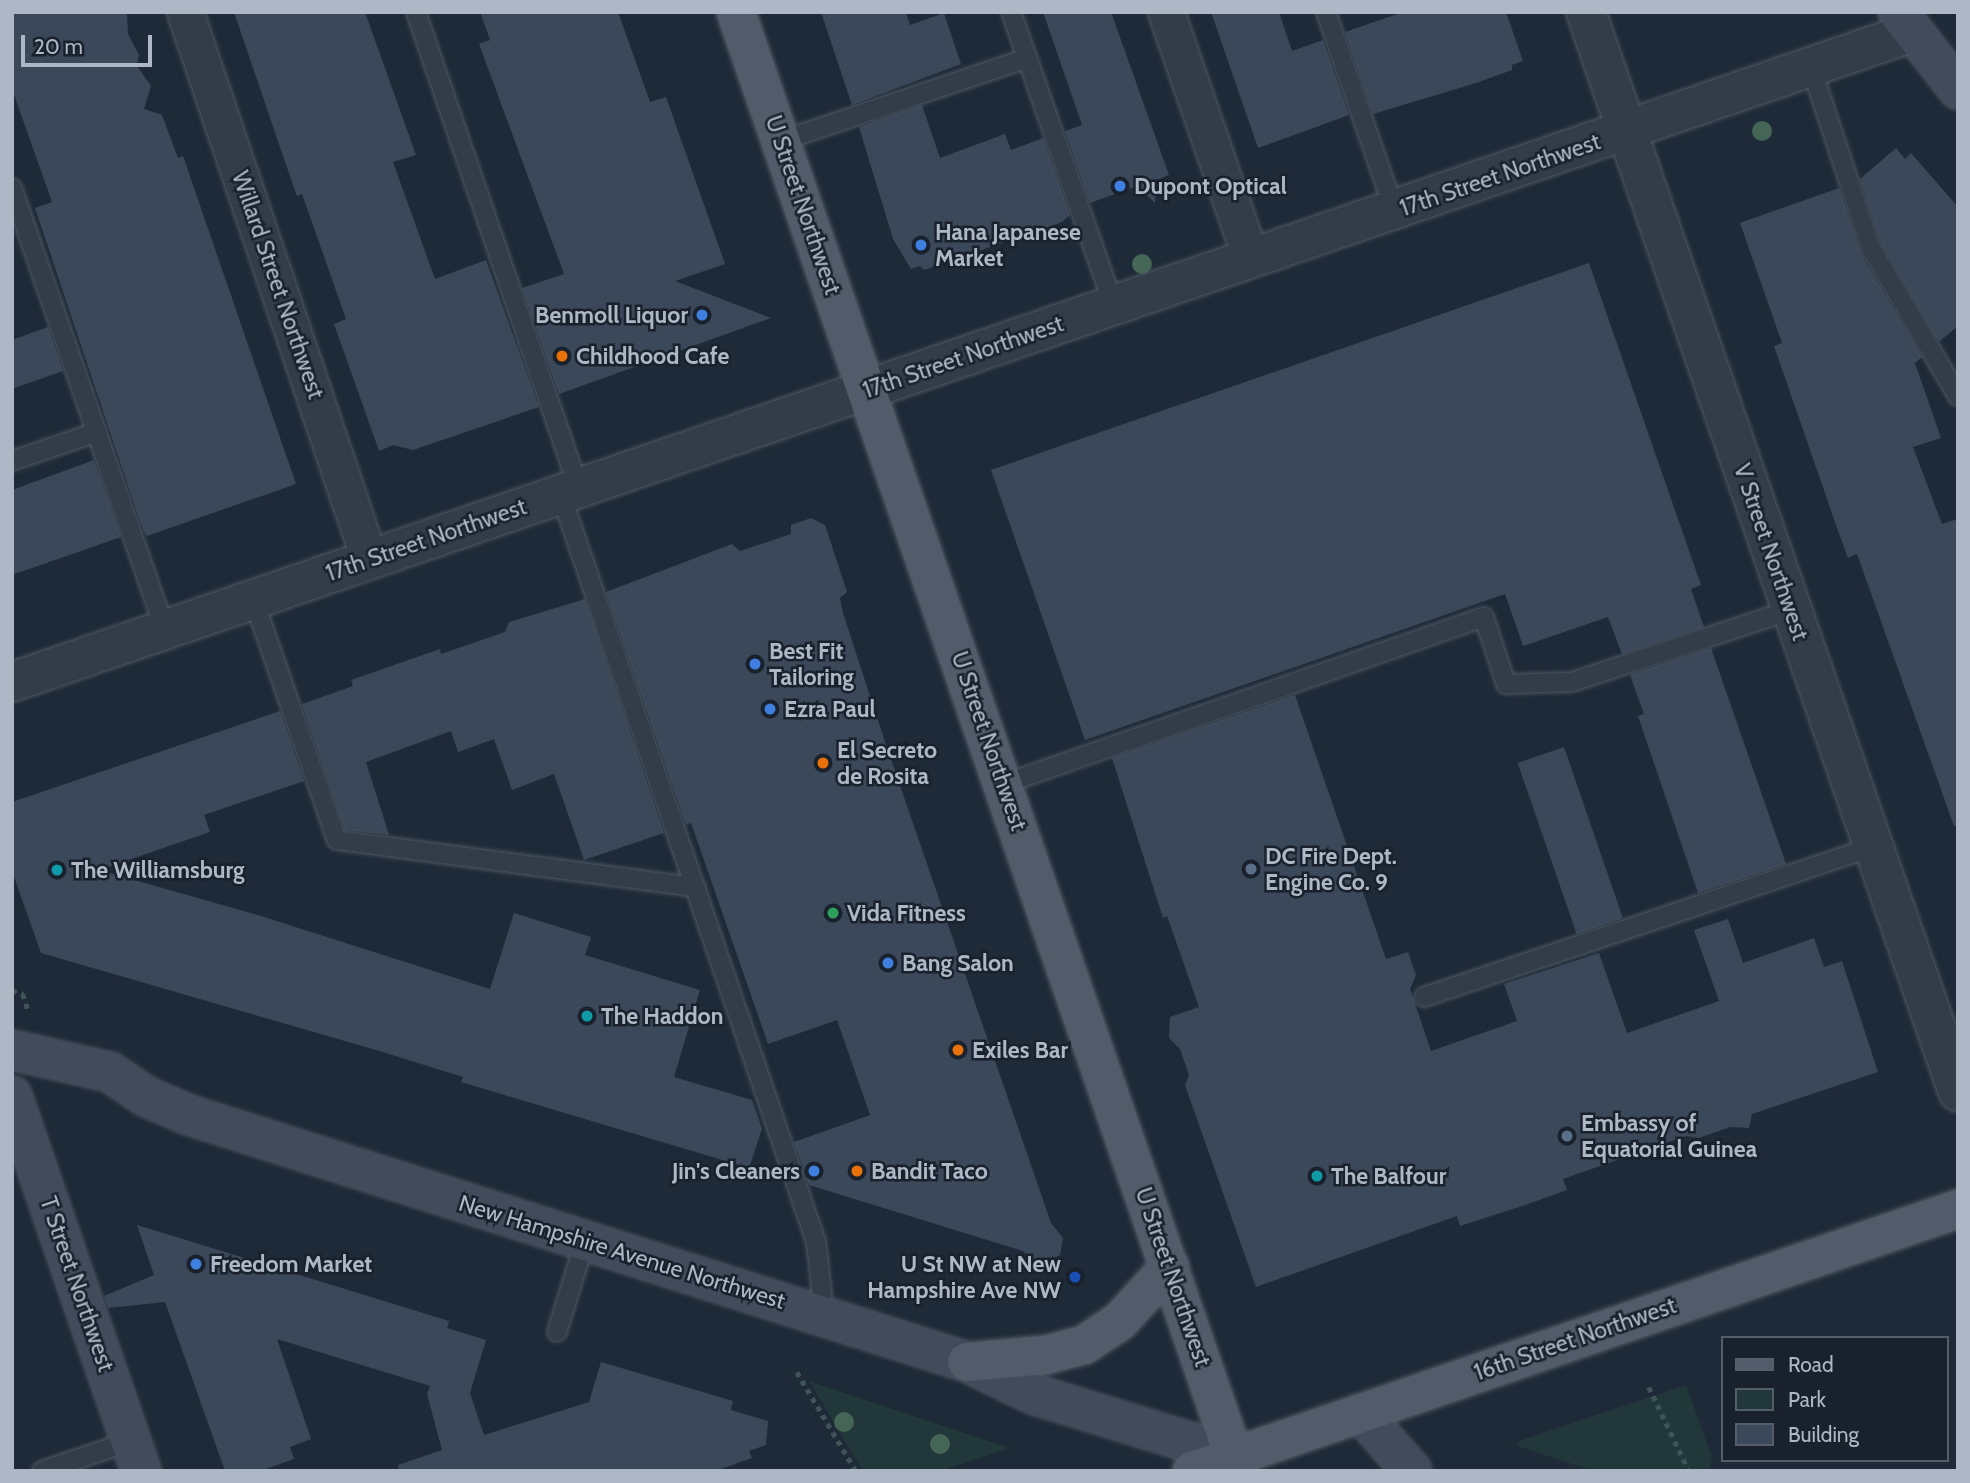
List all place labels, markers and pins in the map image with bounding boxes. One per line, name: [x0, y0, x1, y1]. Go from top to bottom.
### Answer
place label: Dupont Optical: [1134, 172, 1287, 200]
marker: Dupont Optical: [1112, 178, 1128, 194]
place label: Hana Japanese Market: [935, 218, 1081, 272]
marker: Hana Japanese Market: [913, 237, 929, 253]
place label: Benmoll Liquor: [535, 301, 688, 329]
marker: Benmoll Liquor: [694, 307, 710, 323]
place label: Childhood Cafe: [576, 342, 729, 370]
marker: Childhood Cafe: [554, 348, 570, 364]
place label: Best Fit Tailoring: [769, 637, 854, 691]
marker: Best Fit Tailoring: [747, 656, 763, 672]
place label: Ezra Paul: [784, 695, 876, 723]
marker: Ezra Paul: [762, 701, 778, 717]
place label: El Secreto de Rosita: [837, 736, 937, 790]
marker: El Secreto de Rosita: [815, 755, 831, 771]
place label: DC Fire Dept. Engine Co. 9: [1265, 842, 1397, 896]
place label: The Williamsburg: [71, 856, 245, 884]
marker: DC Fire Dept. Engine Co. 9: [1243, 861, 1259, 877]
marker: The Williamsburg: [49, 862, 65, 878]
place label: Vida Fitness: [847, 899, 966, 927]
marker: Vida Fitness: [825, 905, 841, 921]
place label: Bang Salon: [902, 949, 1014, 977]
marker: Bang Salon: [880, 955, 896, 971]
place label: The Haddon: [601, 1002, 723, 1030]
marker: The Haddon: [579, 1008, 595, 1024]
place label: Exiles Bar: [972, 1036, 1068, 1064]
marker: Exiles Bar: [950, 1042, 966, 1058]
place label: Embassy of Equatorial Guinea: [1581, 1109, 1757, 1163]
marker: Embassy of Equatorial Guinea: [1559, 1128, 1575, 1144]
place label: Jin's Cleaners: [672, 1157, 800, 1185]
place label: Bandit Taco: [871, 1157, 988, 1185]
place label: The Balfour: [1331, 1162, 1446, 1190]
marker: Jin's Cleaners: [806, 1163, 822, 1179]
marker: Bandit Taco: [849, 1163, 865, 1179]
marker: The Balfour: [1309, 1168, 1325, 1184]
place label: Freedom Market: [210, 1250, 372, 1278]
place label: U St NW at New Hampshire Ave NW: [867, 1250, 1061, 1304]
marker: Freedom Market: [188, 1256, 204, 1272]
marker: U St NW at New Hampshire Ave NW: [1067, 1269, 1083, 1285]

